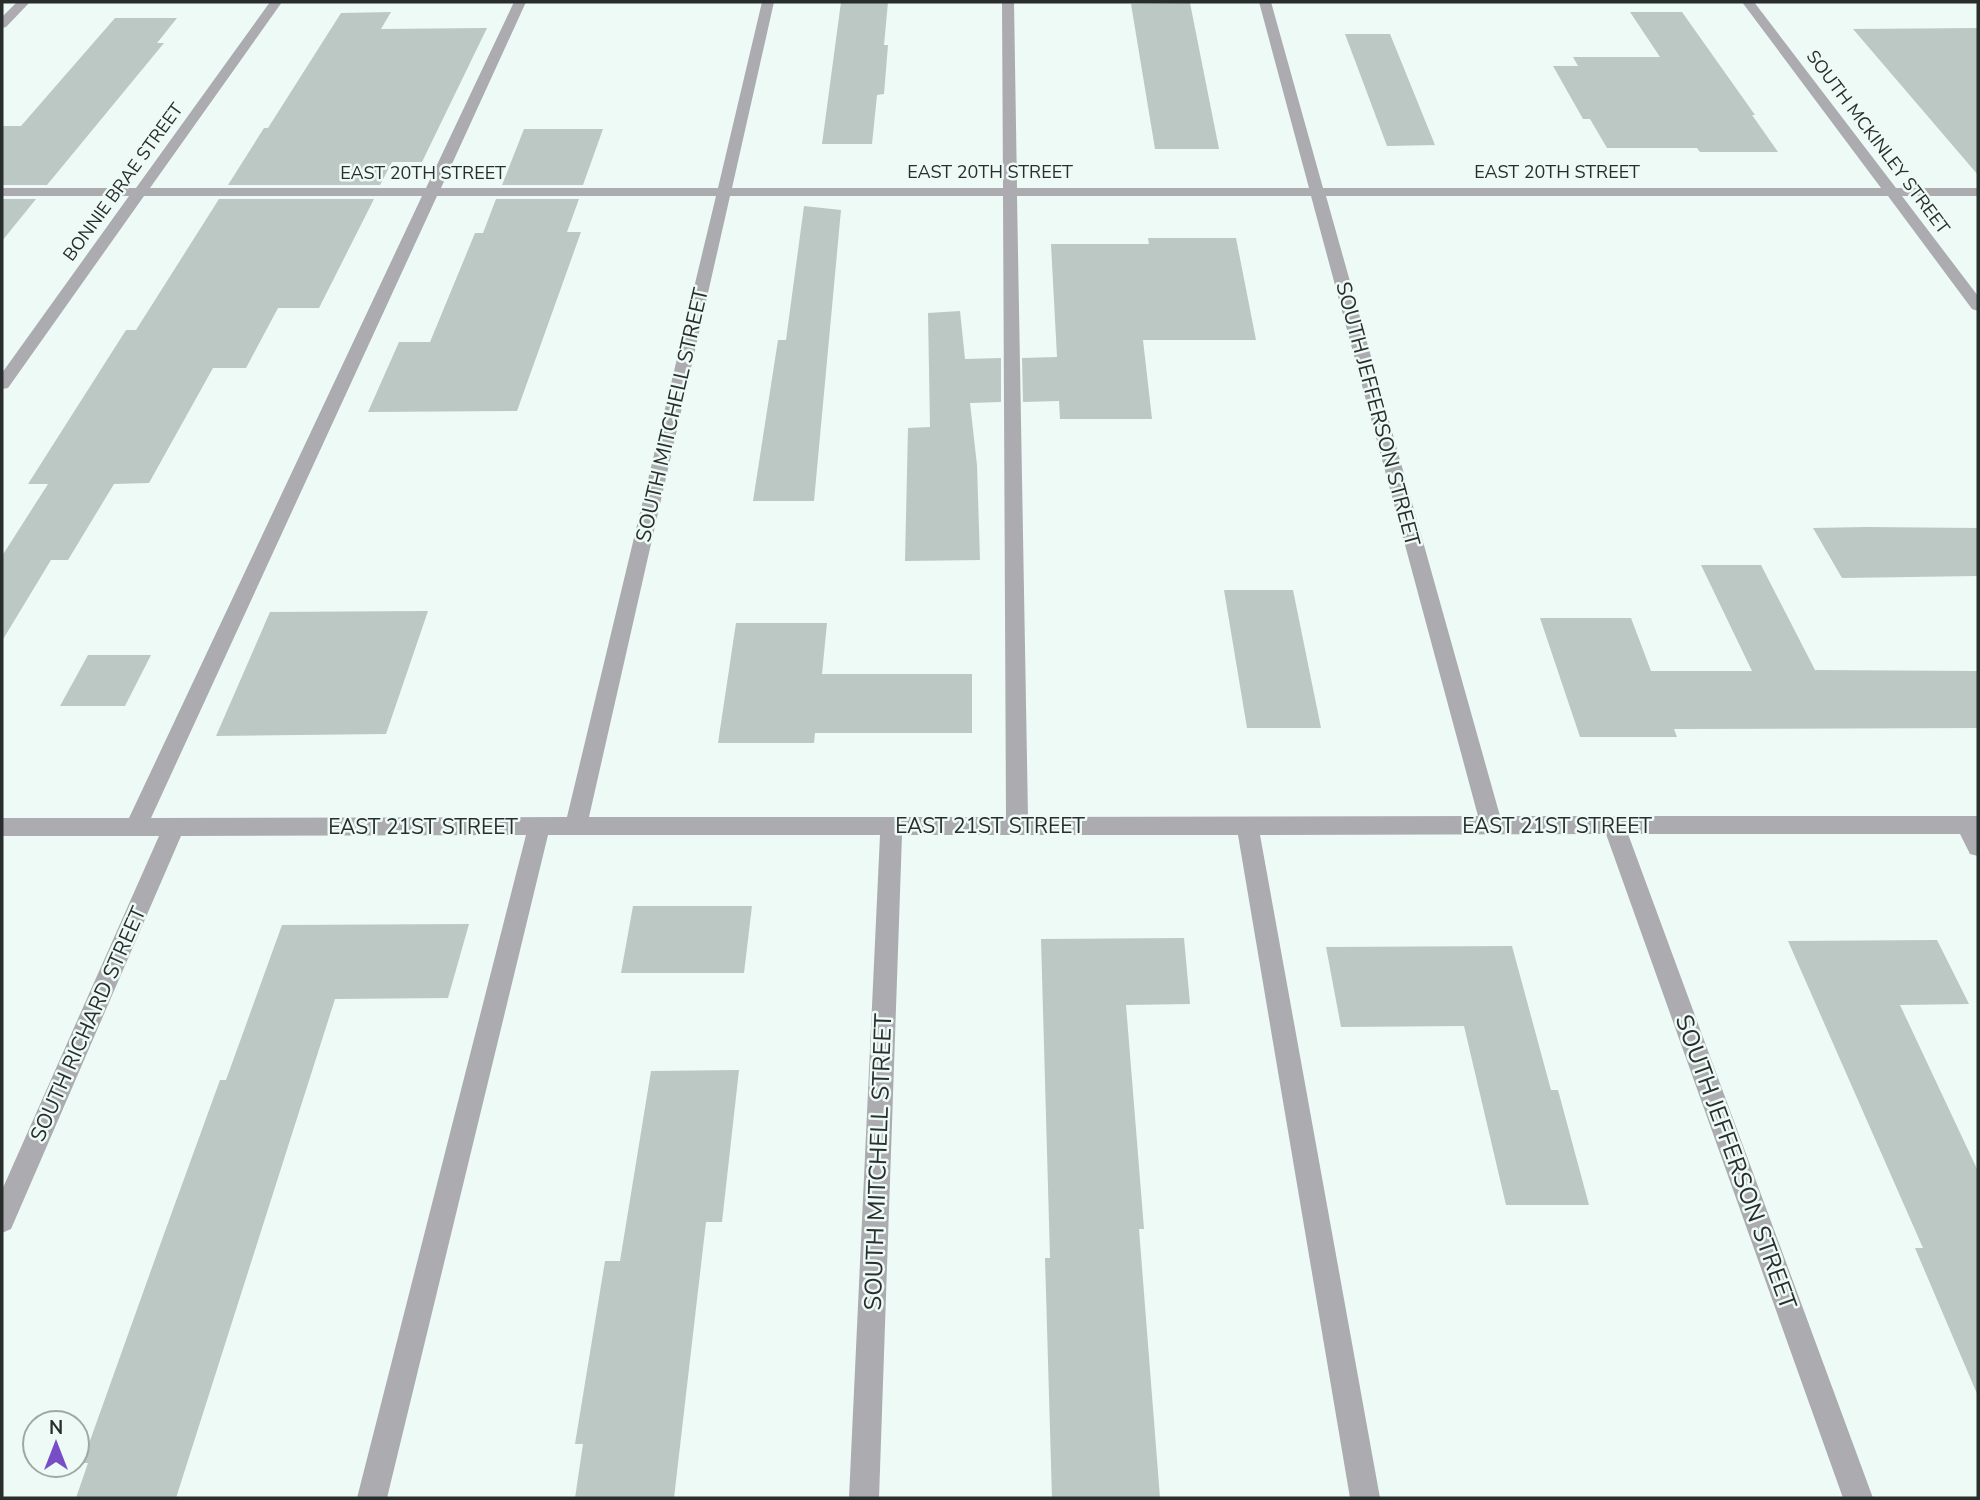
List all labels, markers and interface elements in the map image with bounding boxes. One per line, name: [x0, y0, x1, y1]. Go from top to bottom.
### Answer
street label: SOUTH MCKINLEY STREET: [1801, 45, 1955, 239]
street label: BONNIE BRAE STREET: [57, 98, 189, 266]
street label: EAST 20TH STREET: [907, 160, 1073, 184]
street label: EAST 20TH STREET: [1474, 160, 1640, 184]
street label: EAST 20TH STREET: [340, 161, 506, 185]
street label: SOUTH JEFFERSON STREET: [1329, 279, 1427, 550]
street label: SOUTH MITCHELL STREET: [629, 285, 715, 545]
street label: EAST 21ST STREET: [895, 812, 1085, 840]
street label: EAST 21ST STREET: [1462, 812, 1652, 840]
street label: EAST 21ST STREET: [328, 813, 518, 841]
street label: SOUTH RICHARD STREET: [23, 902, 153, 1146]
street label: SOUTH JEFFERSON STREET: [1668, 1010, 1805, 1314]
street label: SOUTH MITCHELL STREET: [857, 1012, 899, 1311]
north arrow: [21, 1409, 91, 1479]
text: N: [49, 1415, 63, 1441]

